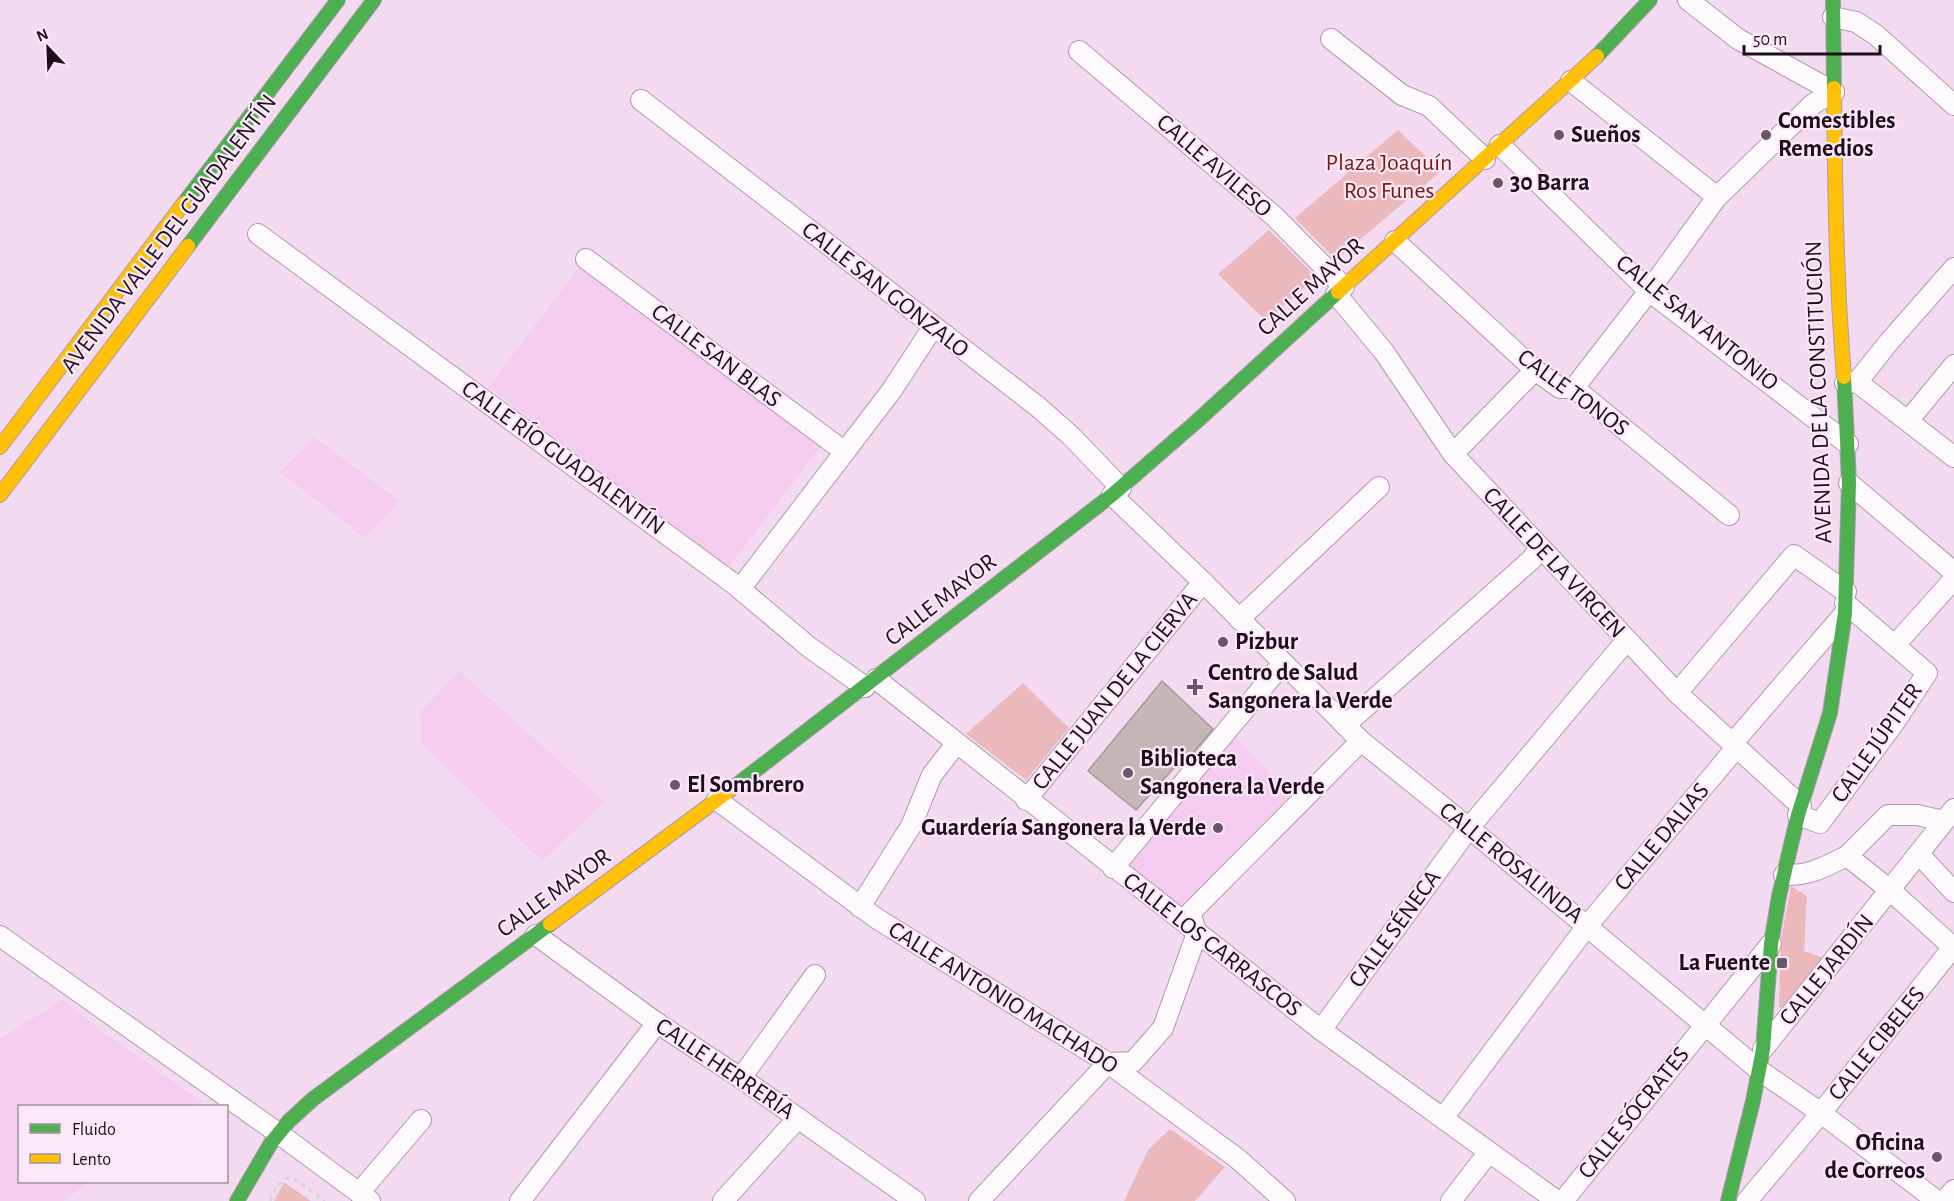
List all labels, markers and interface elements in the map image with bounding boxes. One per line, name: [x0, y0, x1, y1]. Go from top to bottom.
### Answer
north arrow: [18, 18, 78, 78]
scale bar: [1744, 18, 1880, 56]
text: N: [34, 26, 51, 45]
text: 50 m: [1753, 31, 1787, 49]
street label: AVENIDA VALLE DEL GUADALENTÍN: [55, 89, 281, 378]
place label: Comestibles Remedios: [1778, 109, 1895, 161]
street label: CALLE AVILESO: [1152, 110, 1276, 222]
place label: Sueños: [1571, 123, 1641, 147]
marker: Sueños: [1552, 128, 1566, 142]
marker: Comestibles Remedios: [1759, 128, 1773, 142]
park label: Plaza Joaquín Ros Funes: [1326, 151, 1452, 203]
place label: 30 Barra: [1510, 171, 1590, 195]
marker: 30 Barra: [1491, 176, 1505, 190]
street label: CALLE SAN GONZALO: [797, 218, 973, 362]
street label: CALLE MAYOR: [1253, 233, 1369, 341]
street label: AVENIDA DE LA CONSTITUCIÓN: [1800, 240, 1836, 544]
street label: CALLE SAN ANTONIO: [1611, 250, 1783, 396]
street label: CALLE SAN BLAS: [647, 300, 785, 412]
street label: CALLE TONOS: [1513, 345, 1633, 441]
street label: CALLE RÍO GUADALENTÍN: [457, 375, 670, 540]
street label: CALLE DE LA VIRGEN: [1478, 483, 1630, 643]
street label: CALLE MAYOR: [881, 549, 1001, 651]
street label: CALLE JUAN DE LA CIERVA: [1028, 587, 1202, 795]
place label: Pizbur: [1235, 630, 1299, 654]
marker: Pizbur: [1216, 635, 1230, 649]
place label: Centro de Salud Sangonera la Verde: [1208, 661, 1393, 713]
marker: Centro de Salud Sangonera la Verde: [1186, 678, 1204, 696]
street label: CALLE JÚPITER: [1826, 678, 1927, 807]
place label: Biblioteca Sangonera la Verde: [1140, 747, 1325, 799]
marker: Biblioteca Sangonera la Verde: [1121, 766, 1135, 780]
place label: El Sombrero: [687, 773, 804, 797]
marker: El Sombrero: [668, 778, 682, 792]
street label: CALLE DALIAS: [1610, 779, 1714, 895]
street label: CALLE ROSALINDA: [1435, 798, 1588, 928]
place label: Guardería Sangonera la Verde: [921, 816, 1206, 840]
marker: Guardería Sangonera la Verde: [1211, 821, 1225, 835]
street label: CALLE MAYOR: [493, 844, 615, 942]
street label: CALLE SÉNECA: [1343, 865, 1446, 992]
street label: CALLE LOS CARRASCOS: [1118, 868, 1306, 1022]
street label: CALLE JARDÍN: [1774, 909, 1879, 1030]
street label: CALLE ANTONIO MACHADO: [884, 917, 1122, 1079]
place label: La Fuente: [1679, 951, 1770, 975]
marker: La Fuente: [1775, 956, 1789, 970]
street label: CALLE CIBELES: [1824, 983, 1930, 1105]
street label: CALLE HERRERÍA: [651, 1012, 800, 1124]
street label: CALLE SÓCRATES: [1572, 1041, 1694, 1183]
legend: [18, 1105, 228, 1183]
text: Fluido: [72, 1121, 116, 1139]
place label: Oficina de Correos: [1825, 1131, 1925, 1183]
marker: Oficina de Correos: [1930, 1150, 1944, 1164]
text: Lento: [72, 1151, 111, 1169]

